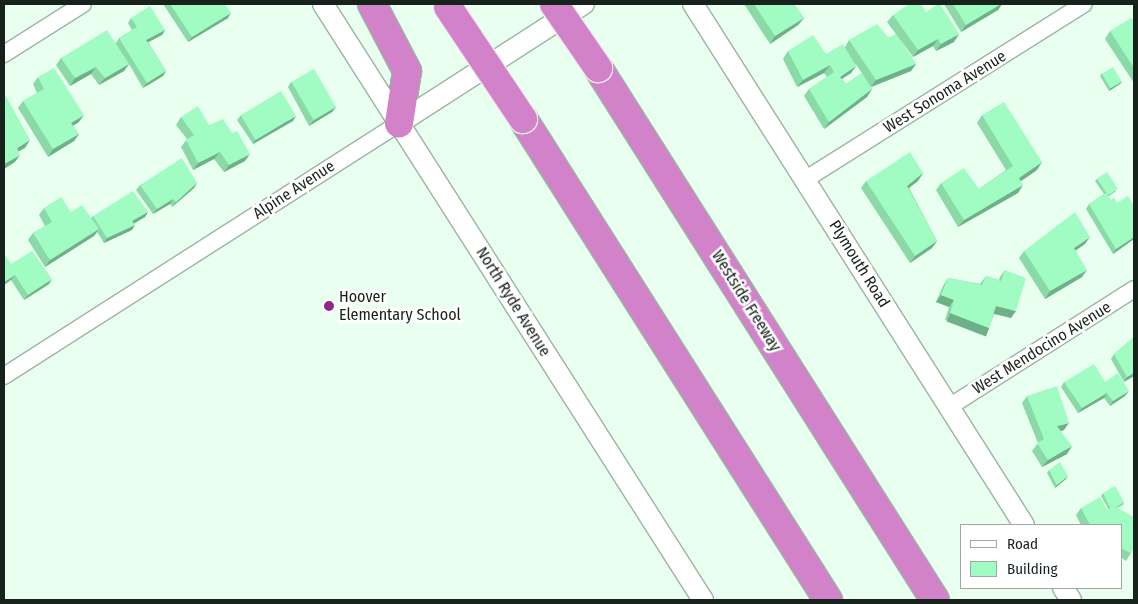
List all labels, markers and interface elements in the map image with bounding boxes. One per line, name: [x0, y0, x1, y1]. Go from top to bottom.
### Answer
street label: West Sonoma Avenue: [880, 47, 1010, 137]
street label: Alpine Avenue: [250, 157, 338, 223]
street label: Plymouth Road: [825, 217, 893, 311]
street label: North Ryde Avenue: [472, 244, 554, 360]
street label: Westside Freeway: [707, 247, 785, 355]
place label: Hoover Elementary School: [339, 287, 461, 325]
street label: West Mendocino Avenue: [969, 298, 1115, 398]
marker: Hoover Elementary School: [323, 300, 335, 312]
legend: [960, 524, 1123, 589]
text: Road: [1007, 535, 1038, 553]
text: Building: [1007, 560, 1058, 578]

